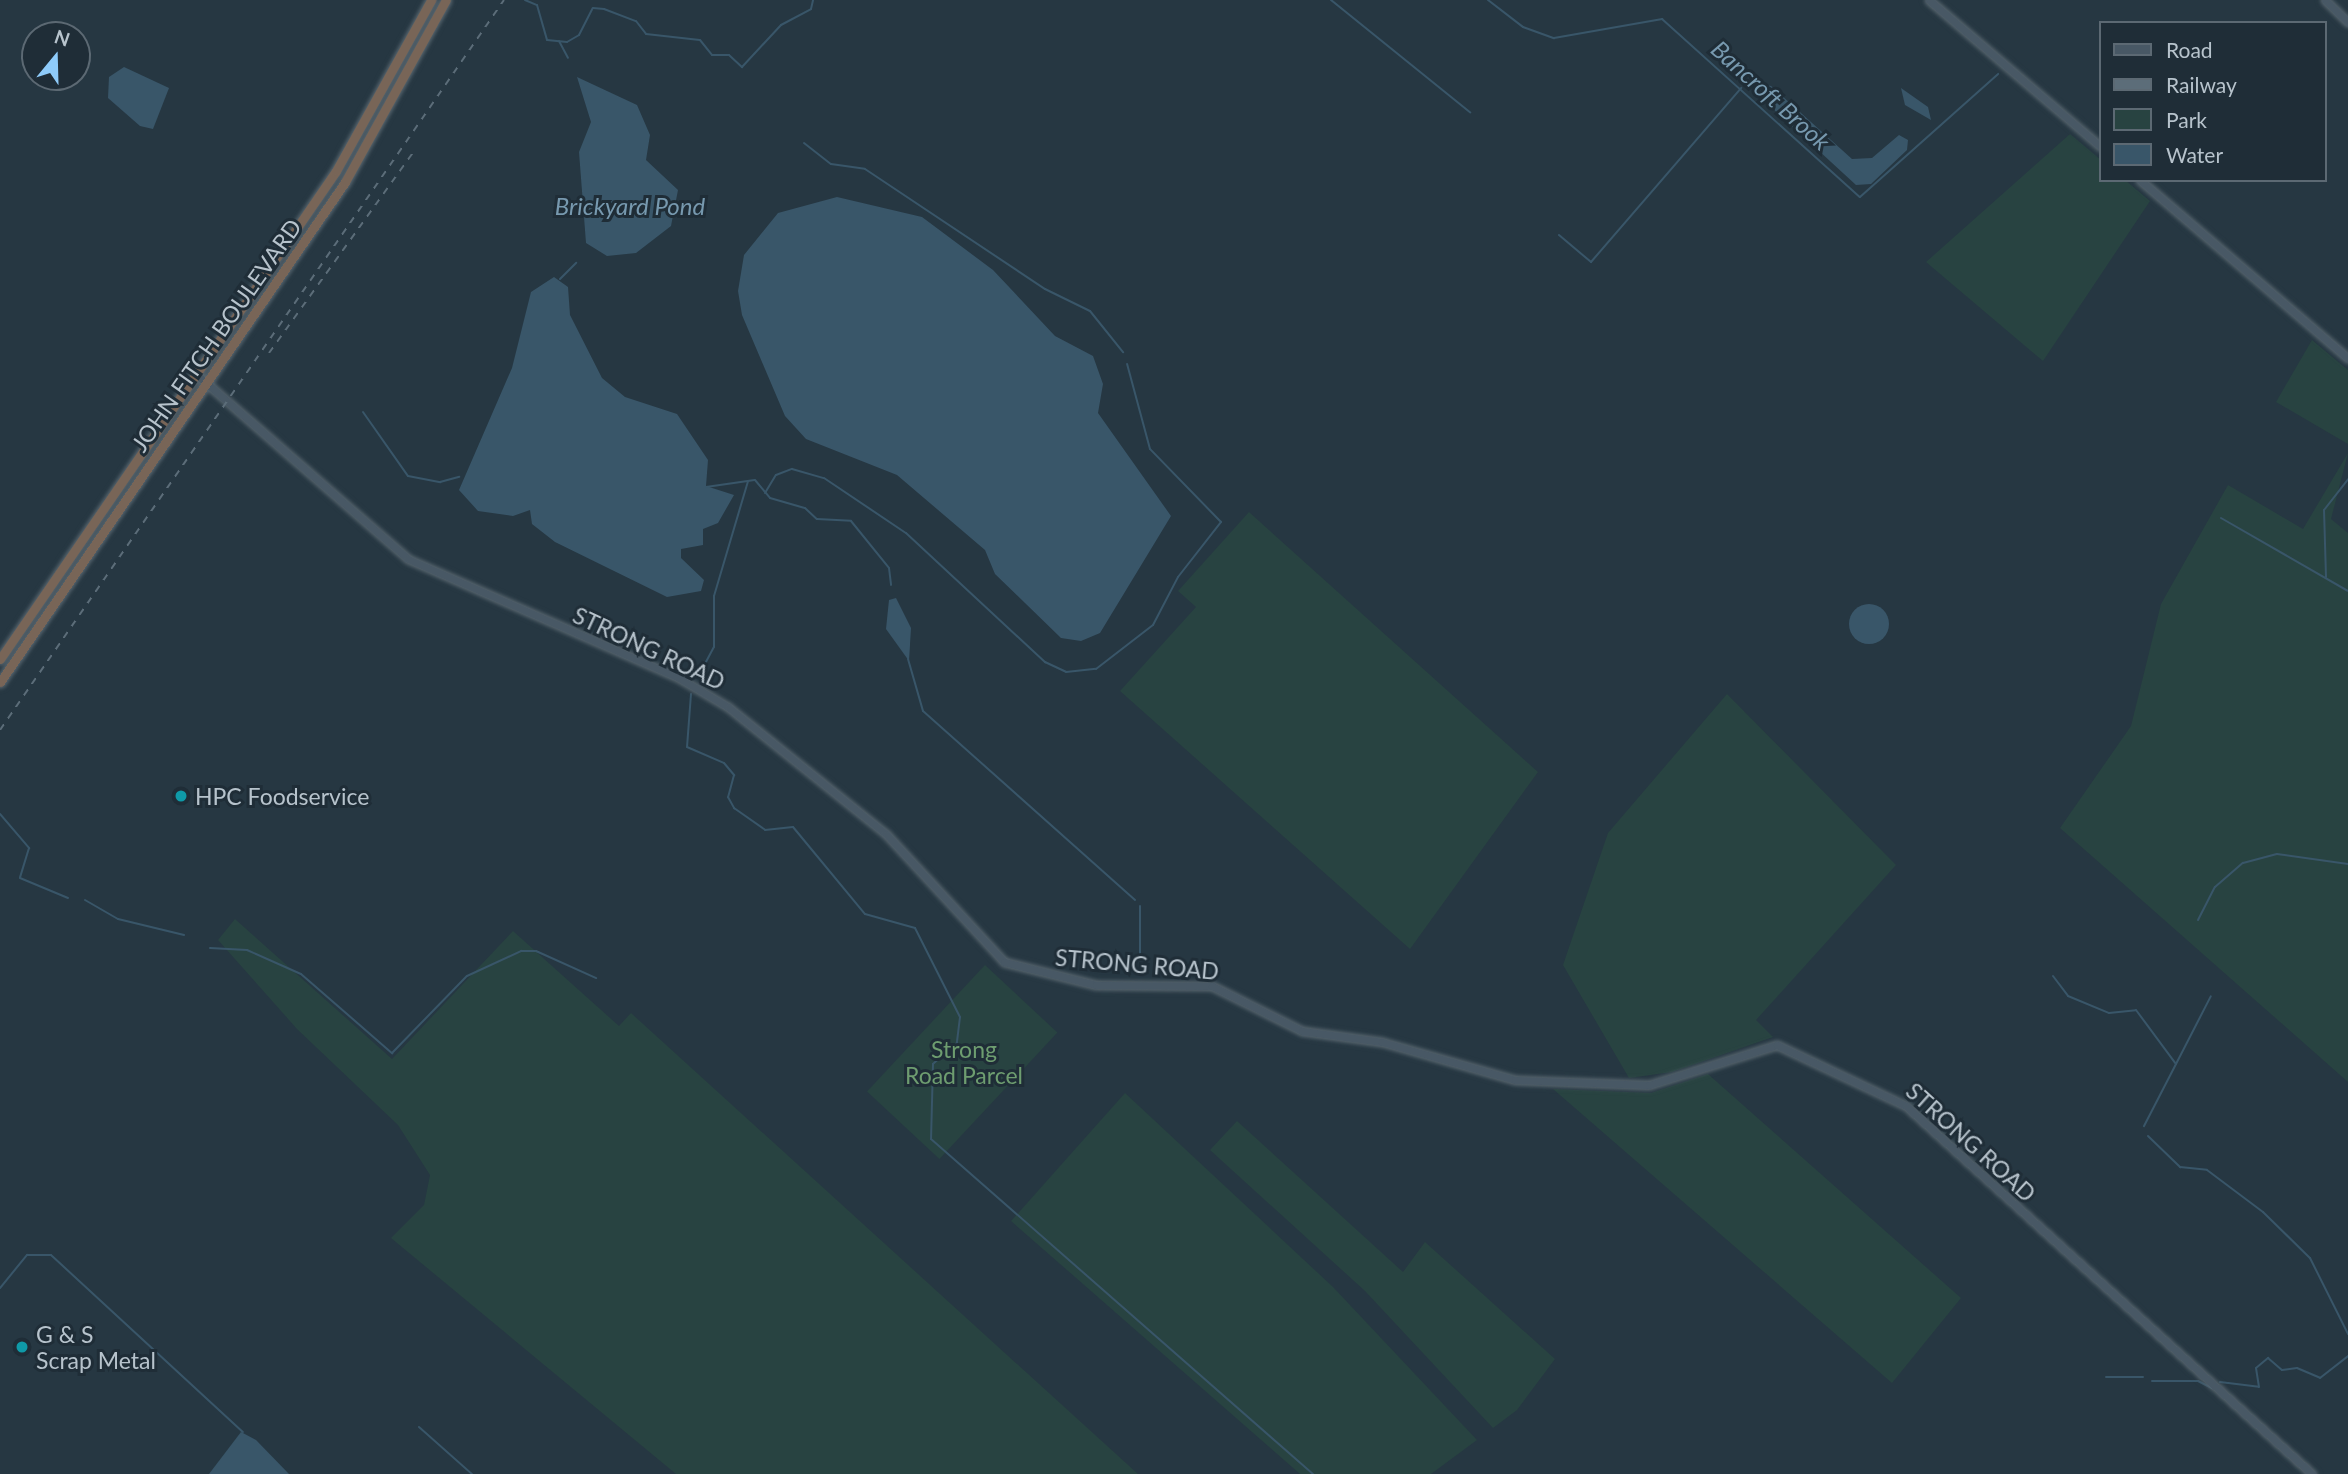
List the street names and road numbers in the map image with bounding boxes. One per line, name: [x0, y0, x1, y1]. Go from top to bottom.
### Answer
street label: JOHN FITCH BOULEVARD: [125, 213, 307, 457]
street label: STRONG ROAD: [569, 601, 729, 695]
street label: STRONG ROAD: [1054, 943, 1220, 985]
street label: STRONG ROAD: [1901, 1077, 2041, 1207]

